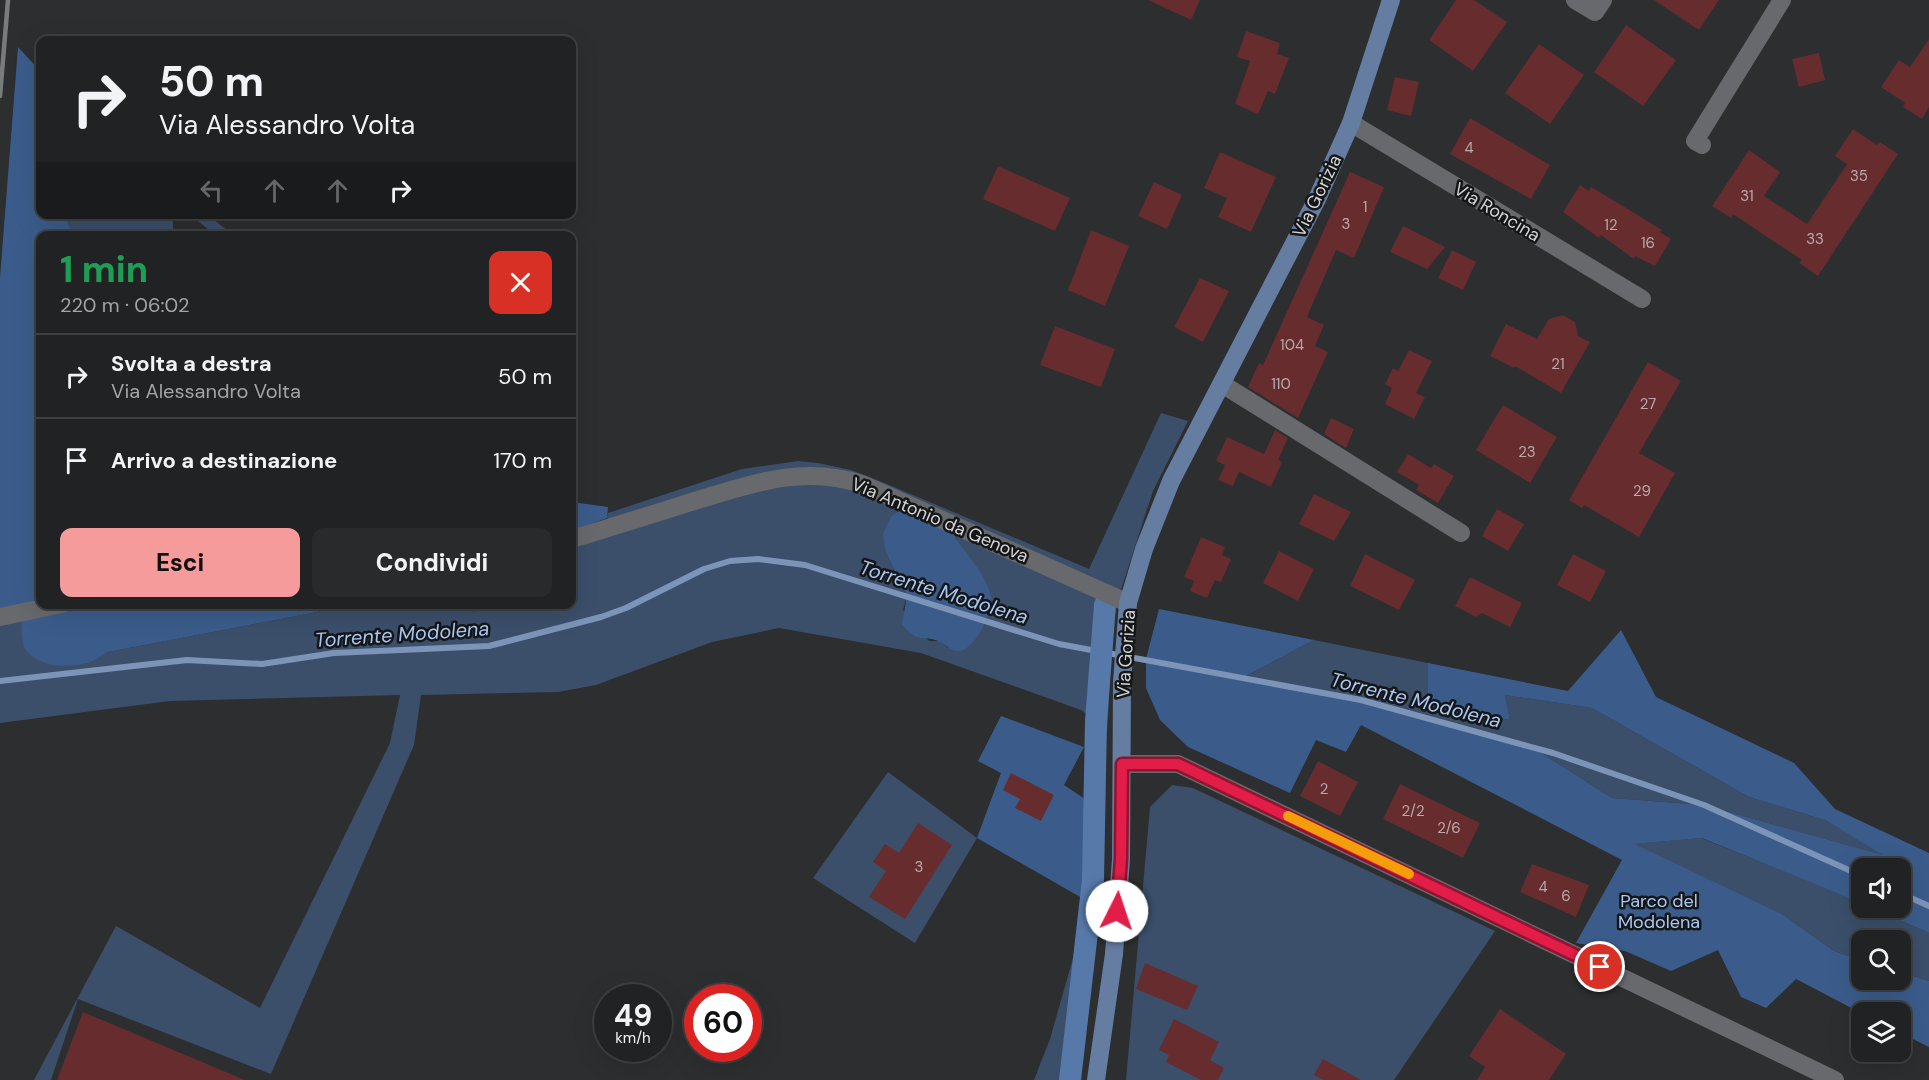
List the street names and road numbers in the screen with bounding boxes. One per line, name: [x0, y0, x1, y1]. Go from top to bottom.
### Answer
street label: Via Gorizia: [1287, 151, 1347, 241]
street label: Via Roncina: [1449, 177, 1545, 247]
street label: Via Antonio da Genova: [848, 472, 1032, 568]
street label: Via Gorizia: [1111, 609, 1141, 699]

